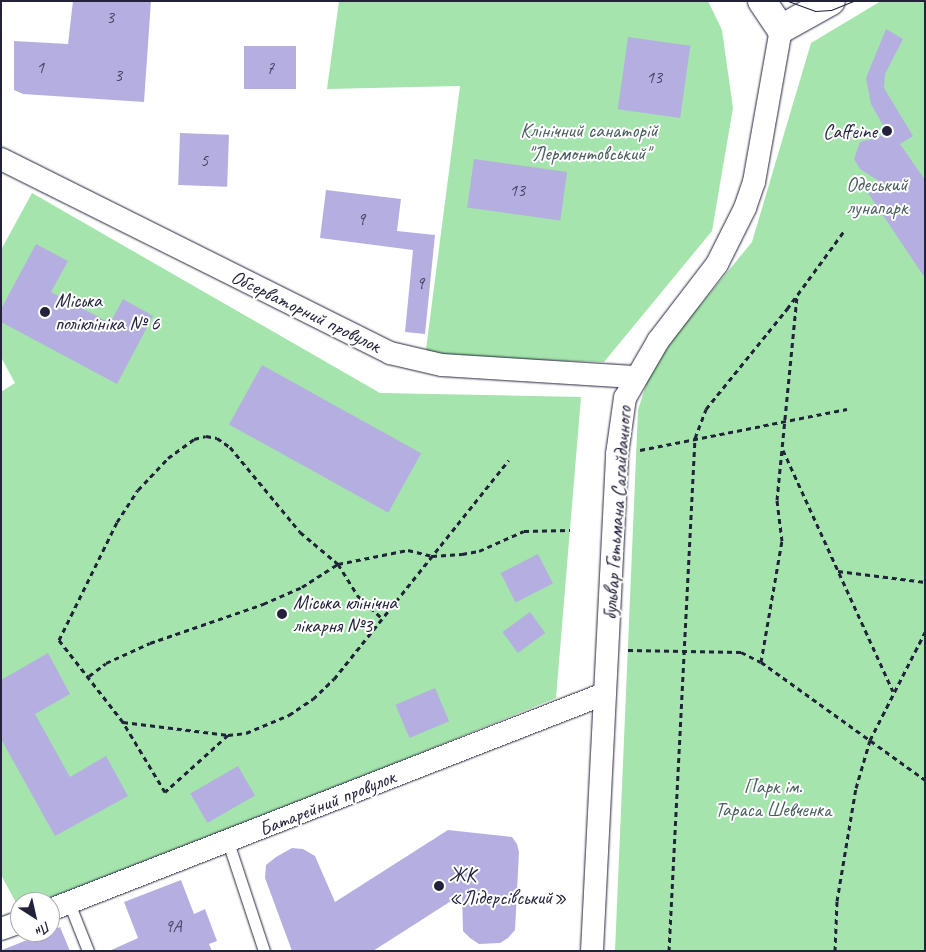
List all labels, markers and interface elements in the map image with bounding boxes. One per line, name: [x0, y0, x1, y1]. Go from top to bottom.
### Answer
house number: 3: [106, 6, 114, 28]
house number: 1: [36, 56, 44, 78]
house number: 7: [266, 57, 274, 79]
house number: 3: [114, 64, 122, 86]
house number: 13: [646, 66, 662, 88]
park label: Клінічний санаторій "Лермонтовський": [520, 119, 658, 166]
place label: Caffeine: [823, 119, 877, 143]
marker: Caffeine: [881, 125, 893, 137]
house number: 5: [200, 149, 208, 171]
park label: Одеський лунапарк: [846, 172, 908, 219]
house number: 13: [509, 179, 525, 201]
house number: 9: [357, 208, 365, 230]
street label: Обсерваторний провулок: [227, 264, 385, 358]
house number: 9: [416, 272, 424, 294]
place label: Міська поліклініка № 6: [55, 288, 159, 335]
marker: Міська поліклініка № 6: [39, 306, 51, 318]
street label: бульвар Гетьмана Сагайдачного: [598, 407, 636, 619]
place label: Міська клінічна лікарня №3: [293, 590, 397, 637]
marker: Міська клінічна лікарня №3: [275, 607, 289, 621]
street label: Батарейний провулок: [255, 765, 399, 841]
park label: Парк ім. Тараса Шевченка: [714, 775, 832, 822]
place label: ЖК «Лідерсівський»: [449, 862, 567, 909]
marker: ЖК «Лідерсівський»: [433, 880, 445, 892]
north arrow: [10, 892, 60, 942]
house number: 9А: [164, 915, 182, 937]
text: Пн: [32, 918, 54, 940]

